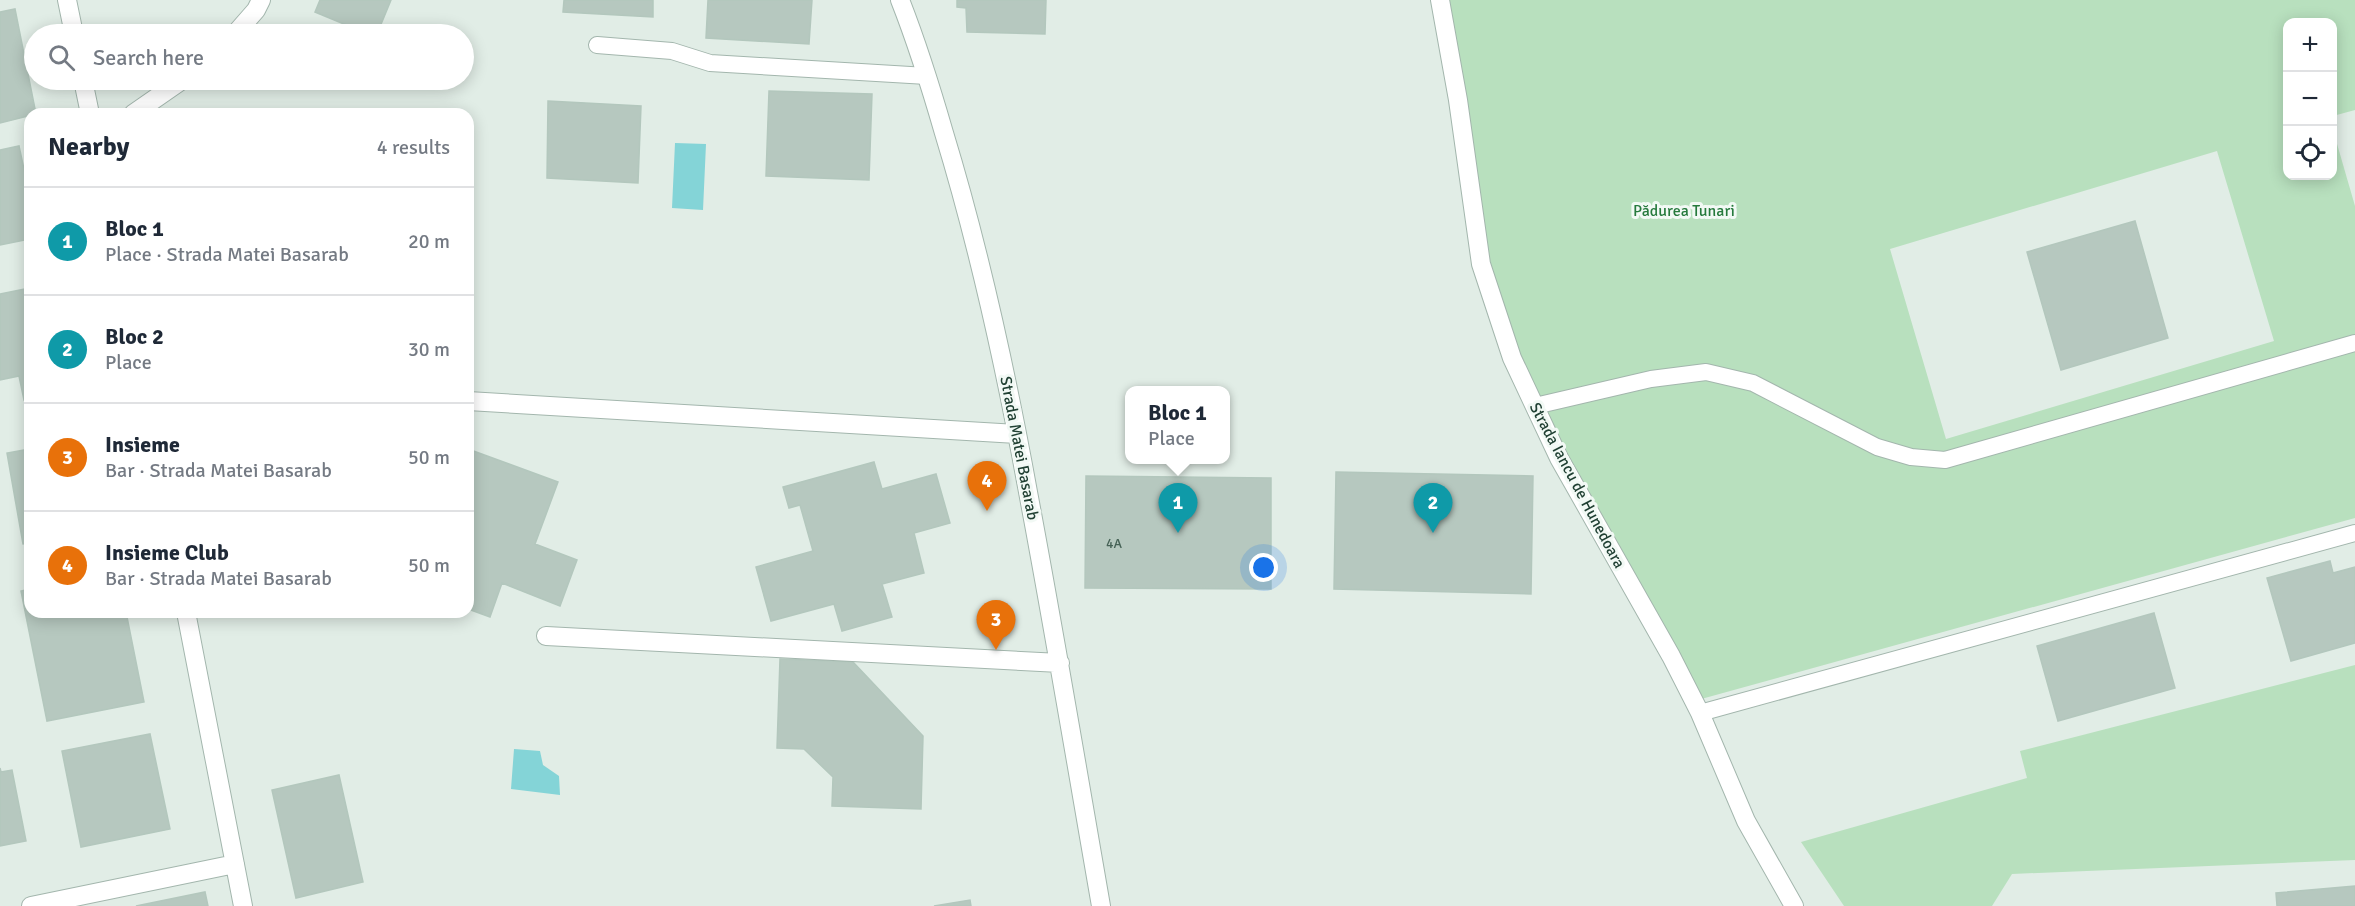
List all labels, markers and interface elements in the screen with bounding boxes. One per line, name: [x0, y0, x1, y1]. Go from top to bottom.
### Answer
map controls: [2283, 18, 2337, 180]
button: +: [2283, 18, 2337, 72]
search box: [24, 24, 474, 90]
icon: search: [45, 41, 78, 74]
text: Search here: [93, 44, 204, 71]
button: −: [2283, 72, 2337, 126]
button: locate: [2283, 126, 2337, 180]
text: Nearby: [48, 131, 129, 163]
text: 4 results: [377, 135, 450, 160]
park label: Pădurea Tunari: [1633, 201, 1735, 221]
text: Bloc 1: [105, 215, 164, 242]
text: 1: [62, 229, 73, 254]
text: 20 m: [408, 229, 450, 254]
text: Place · Strada Matei Basarab: [105, 242, 349, 267]
text: Bloc 2: [105, 323, 164, 350]
text: 2: [62, 337, 73, 362]
text: 30 m: [408, 337, 450, 362]
text: Place: [105, 350, 152, 375]
street label: Strada Matei Basarab: [995, 375, 1043, 522]
popup: [1125, 386, 1230, 464]
text: Bloc 1: [1148, 399, 1207, 426]
street label: Strada Iancu de Hunedoara: [1525, 399, 1629, 572]
text: Place: [1148, 426, 1195, 451]
text: Insieme: [105, 431, 180, 458]
text: 3: [62, 445, 73, 470]
text: 50 m: [408, 445, 450, 470]
text: Bar · Strada Matei Basarab: [105, 458, 332, 483]
pin: 4: [968, 462, 1006, 511]
pin: 1: [1158, 484, 1198, 533]
pin: 2: [1414, 484, 1452, 533]
house number: 4A: [1106, 535, 1122, 552]
text: Insieme Club: [105, 539, 229, 566]
text: 4: [62, 553, 73, 578]
text: 50 m: [408, 553, 450, 578]
your location: [1249, 553, 1278, 582]
text: Bar · Strada Matei Basarab: [105, 566, 332, 591]
pin: 3: [976, 600, 1016, 650]

